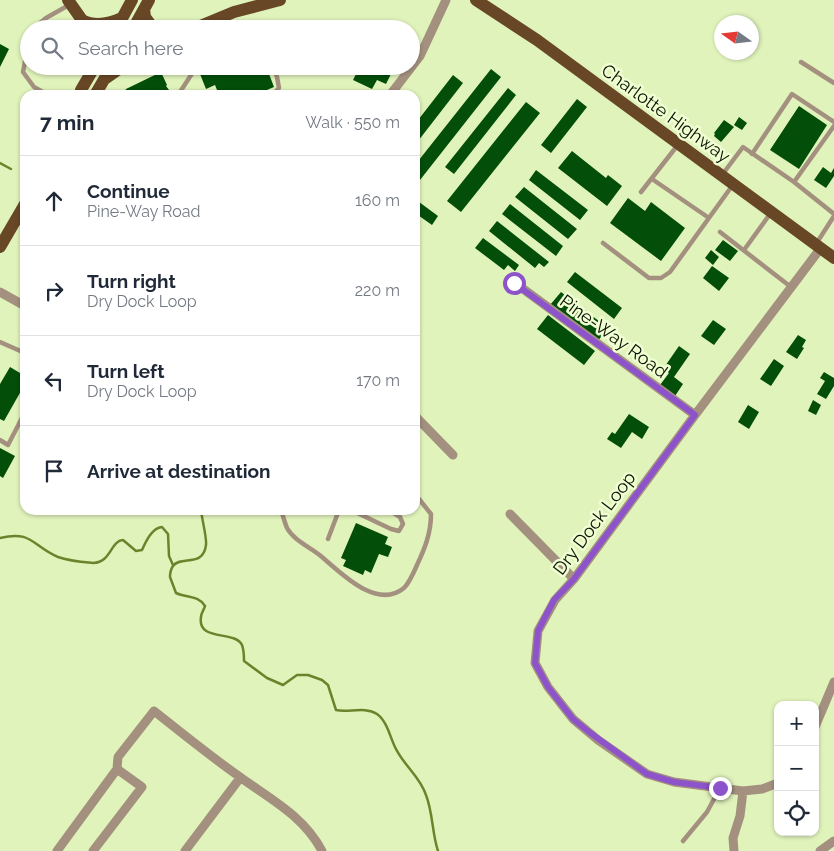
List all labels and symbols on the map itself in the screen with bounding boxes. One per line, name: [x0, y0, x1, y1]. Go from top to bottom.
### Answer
north arrow: [714, 15, 759, 60]
street label: Charlotte Highway: [598, 59, 735, 167]
route start: [503, 272, 526, 295]
street label: Pine-Way Road: [556, 290, 672, 382]
street label: Dry Dock Loop: [548, 467, 640, 579]
route end: [709, 777, 732, 800]

